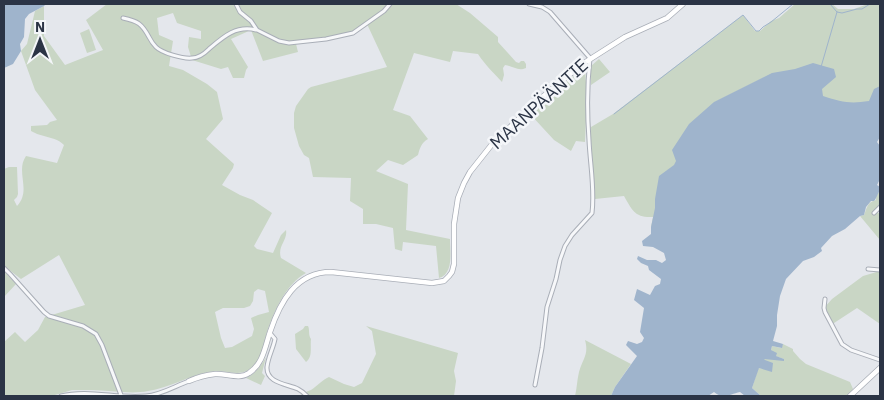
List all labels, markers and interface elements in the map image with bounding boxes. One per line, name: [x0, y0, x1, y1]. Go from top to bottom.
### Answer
north arrow: [15, 15, 65, 65]
text: N: [35, 18, 45, 36]
street label: MAANPÄÄNTIE: [485, 53, 593, 154]

